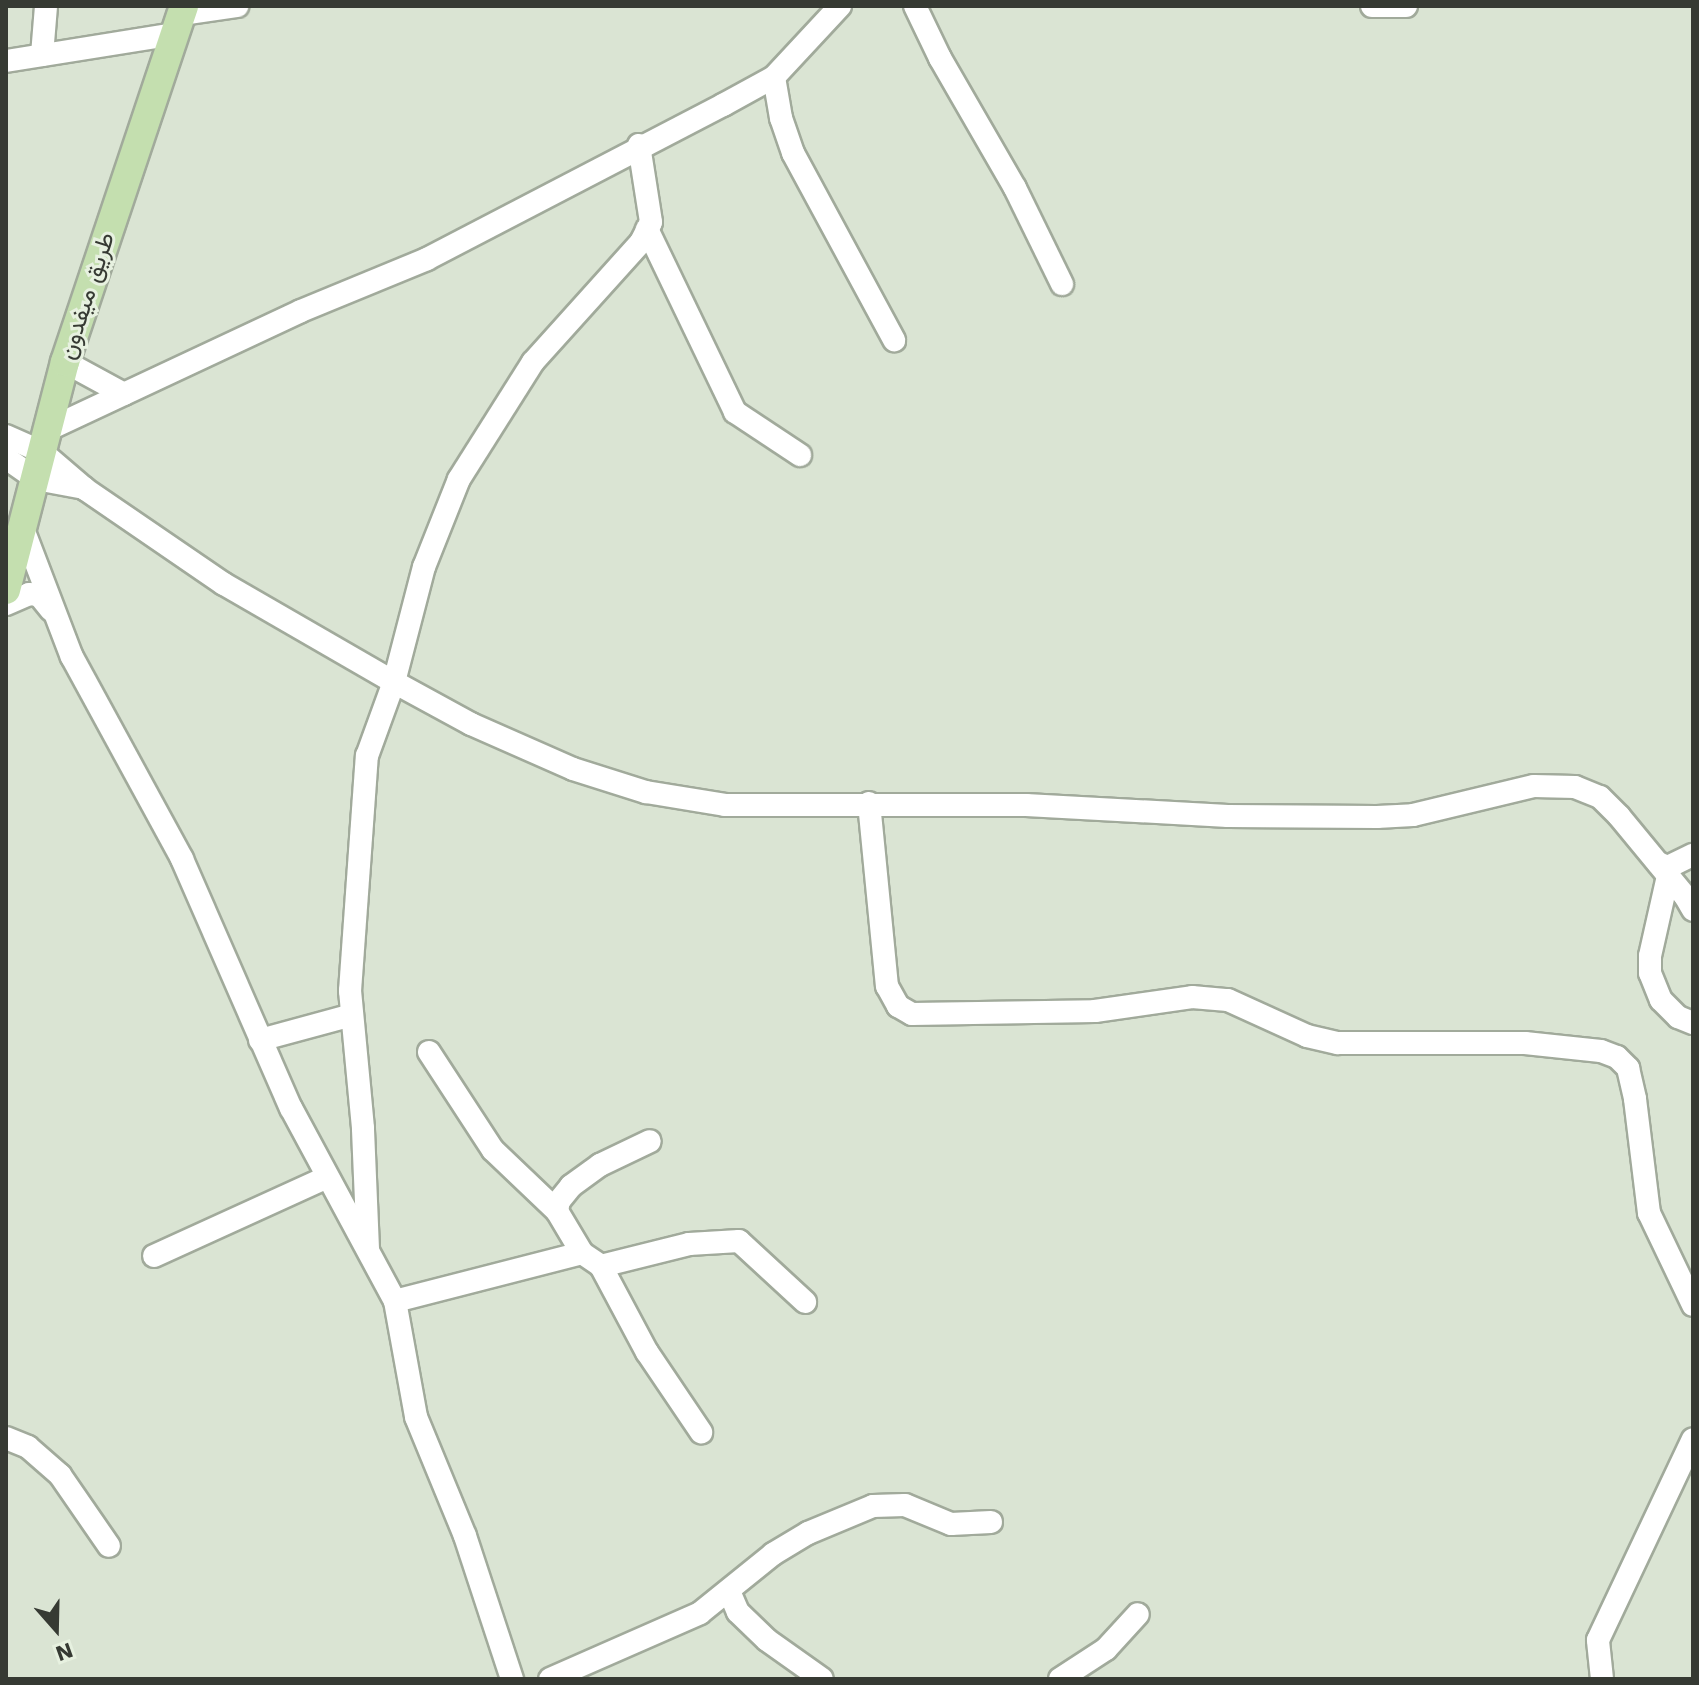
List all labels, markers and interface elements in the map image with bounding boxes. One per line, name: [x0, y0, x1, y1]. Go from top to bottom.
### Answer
street label: طريق ميفدون: [53, 229, 121, 363]
north arrow: [16, 1589, 96, 1669]
text: N: [52, 1637, 76, 1667]

